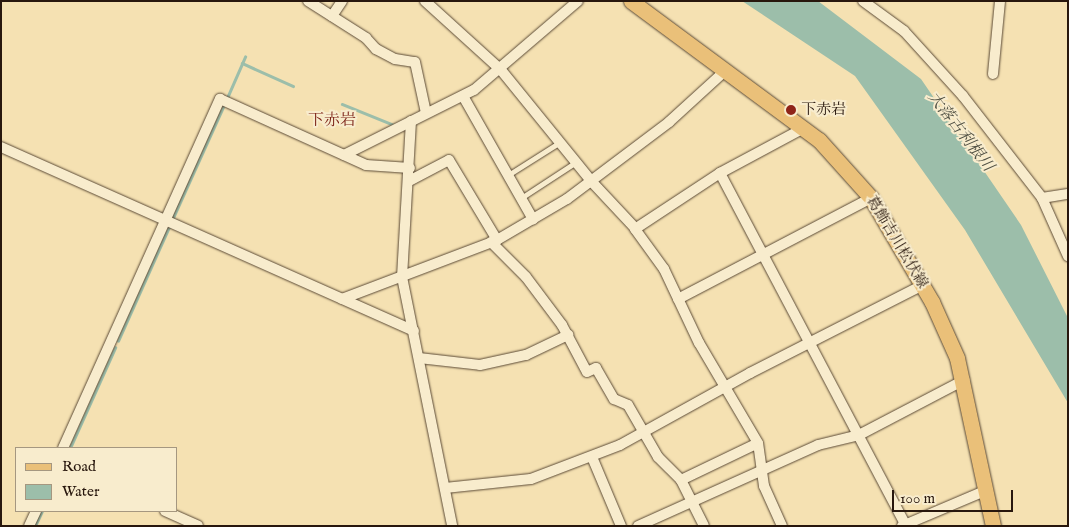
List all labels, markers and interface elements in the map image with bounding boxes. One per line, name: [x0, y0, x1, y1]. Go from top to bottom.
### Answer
water label: 大落古利根川: [923, 88, 997, 176]
place label: 下赤岩: [801, 101, 846, 119]
marker: 下赤岩: [785, 104, 797, 116]
district label: 下赤岩: [308, 111, 356, 131]
street label: 葛飾吉川松伏線: [862, 192, 932, 292]
legend: [15, 447, 178, 512]
text: Road: [62, 457, 96, 476]
scale bar: [894, 480, 1015, 512]
text: Water: [62, 482, 99, 501]
text: 100 m: [900, 489, 935, 508]

